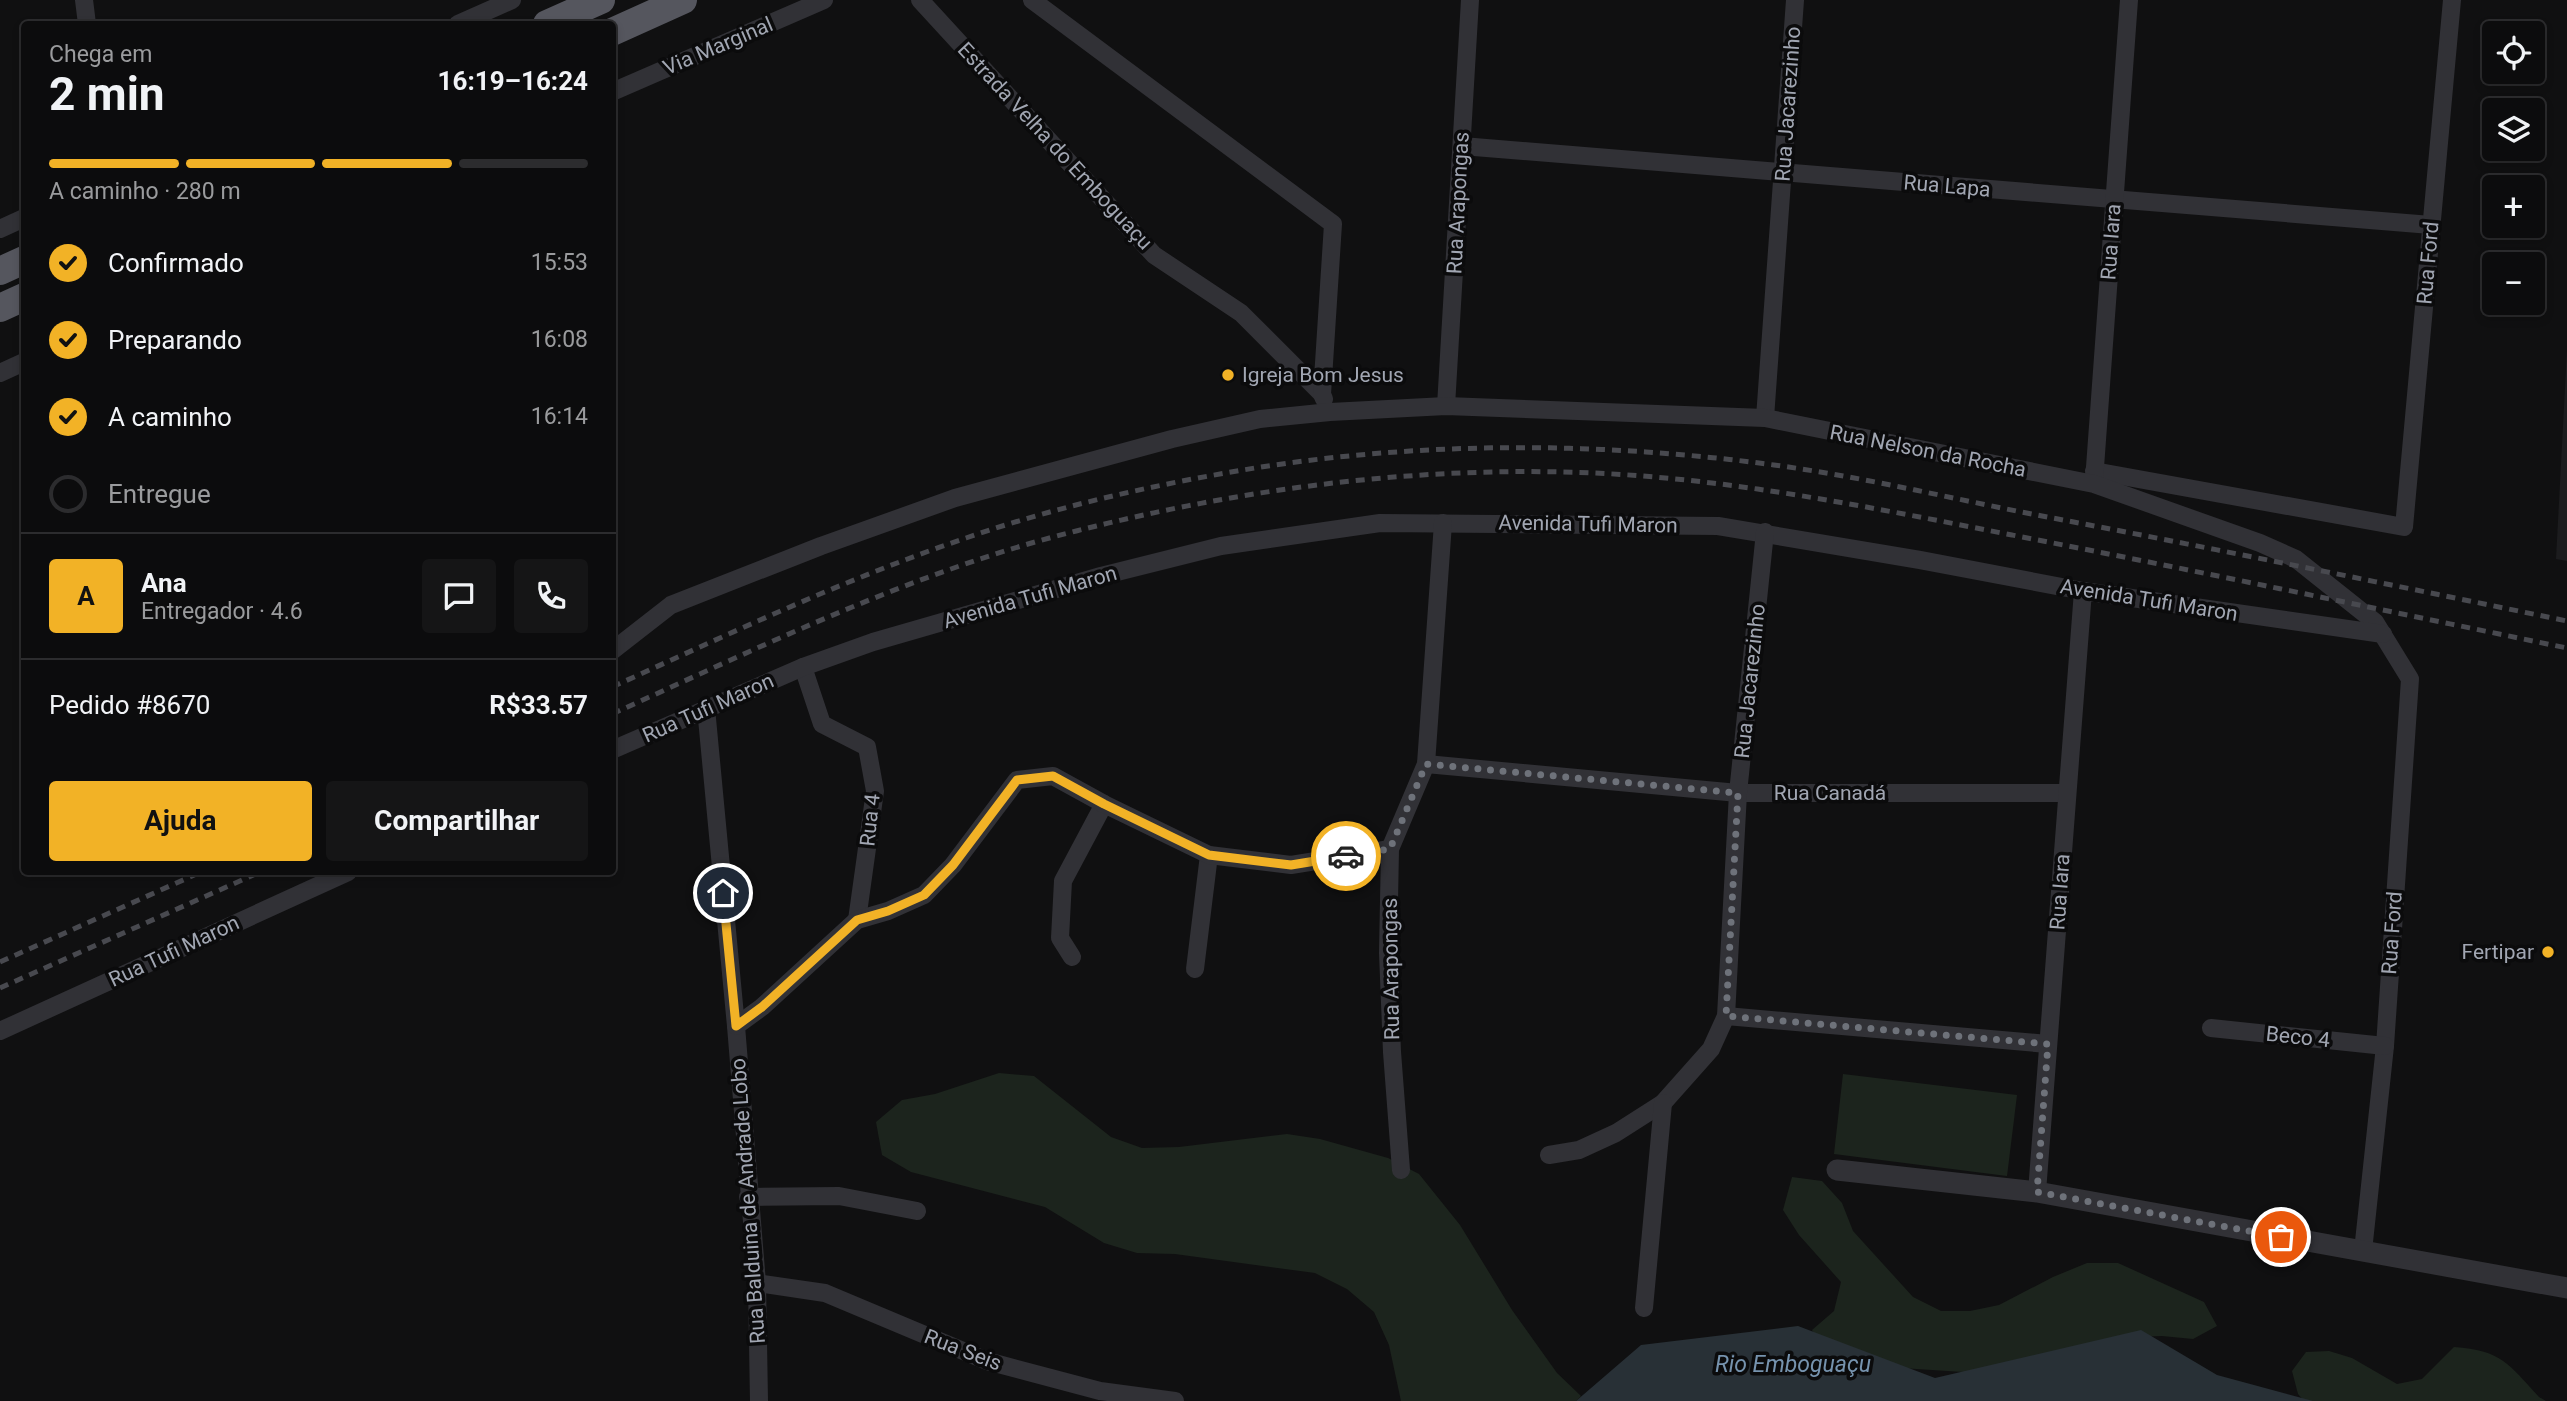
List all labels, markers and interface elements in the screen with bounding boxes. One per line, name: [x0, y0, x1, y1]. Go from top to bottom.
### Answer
street label: Via Marginal: [660, 12, 776, 80]
map controls: [2482, 21, 2545, 315]
button: locate: [2482, 21, 2545, 84]
street label: Rua Jacarezinho: [1771, 26, 1805, 182]
street label: Estrada Velha do Emboguaçu: [953, 38, 1157, 254]
text: Chega em: [49, 41, 152, 68]
text: 16:19–16:24: [438, 66, 588, 96]
text: 2 min: [49, 67, 165, 121]
button: layers: [2482, 98, 2545, 161]
street label: Rua Arapongas: [1442, 131, 1474, 275]
street label: Rua Lapa: [1903, 170, 1991, 202]
button: +: [2482, 175, 2545, 238]
text: A caminho · 280 m: [49, 178, 241, 205]
street label: Rua Iara: [2096, 203, 2126, 281]
street label: Rua Ford: [2412, 220, 2444, 306]
icon: check: [49, 244, 87, 282]
text: Confirmado: [108, 248, 244, 278]
text: 15:53: [531, 249, 588, 276]
button: −: [2482, 252, 2545, 315]
icon: check: [49, 321, 87, 359]
text: Preparando: [108, 325, 242, 355]
text: 16:08: [531, 326, 588, 353]
place label: Igreja Bom Jesus: [1242, 363, 1404, 387]
marker: Igreja Bom Jesus: [1220, 367, 1236, 383]
icon: check: [49, 398, 87, 436]
text: A caminho: [108, 402, 232, 432]
text: 16:14: [531, 403, 588, 430]
street label: Rua Nelson da Rocha: [1828, 420, 2028, 482]
text: Entregue: [108, 479, 211, 509]
street label: Avenida Tufi Maron: [1498, 510, 1678, 538]
button: chat: [422, 559, 496, 633]
button: phone: [514, 559, 588, 633]
street label: Avenida Tufi Maron: [940, 561, 1120, 633]
text: Ana: [141, 568, 187, 598]
street label: Avenida Tufi Maron: [2059, 574, 2239, 626]
text: A: [77, 581, 95, 611]
text: Entregador · 4.6: [141, 598, 303, 625]
street label: Rua Jacarezinho: [1730, 603, 1770, 759]
street label: Rua Tufi Maron: [639, 668, 777, 748]
text: Pedido #8670: [49, 690, 210, 720]
text: R$33.57: [489, 690, 588, 720]
button: Ajuda: [49, 781, 312, 861]
button: Compartilhar: [326, 781, 588, 861]
street label: Rua Canadá: [1774, 781, 1886, 805]
street label: Rua 4: [855, 792, 885, 848]
courier: [1311, 821, 1381, 891]
icon: car: [1327, 837, 1365, 875]
street label: Rua Iara: [2045, 853, 2075, 931]
pin: [693, 863, 753, 923]
icon: home: [704, 874, 742, 912]
street label: Rua Ford: [2377, 891, 2407, 975]
street label: Rua Arapongas: [1378, 898, 1404, 1040]
street label: Rua Tufi Maron: [105, 910, 243, 992]
place label: Fertipar: [2462, 940, 2534, 964]
marker: Fertipar: [2540, 944, 2556, 960]
street label: Beco 4: [2265, 1022, 2331, 1052]
street label: Rua Balduina de Andrade Lobo: [726, 1057, 770, 1345]
pin: [2251, 1207, 2311, 1267]
icon: bag: [2262, 1218, 2300, 1256]
street label: Rua Seis: [921, 1324, 1005, 1376]
water label: Rio Emboguaçu: [1715, 1351, 1871, 1378]

